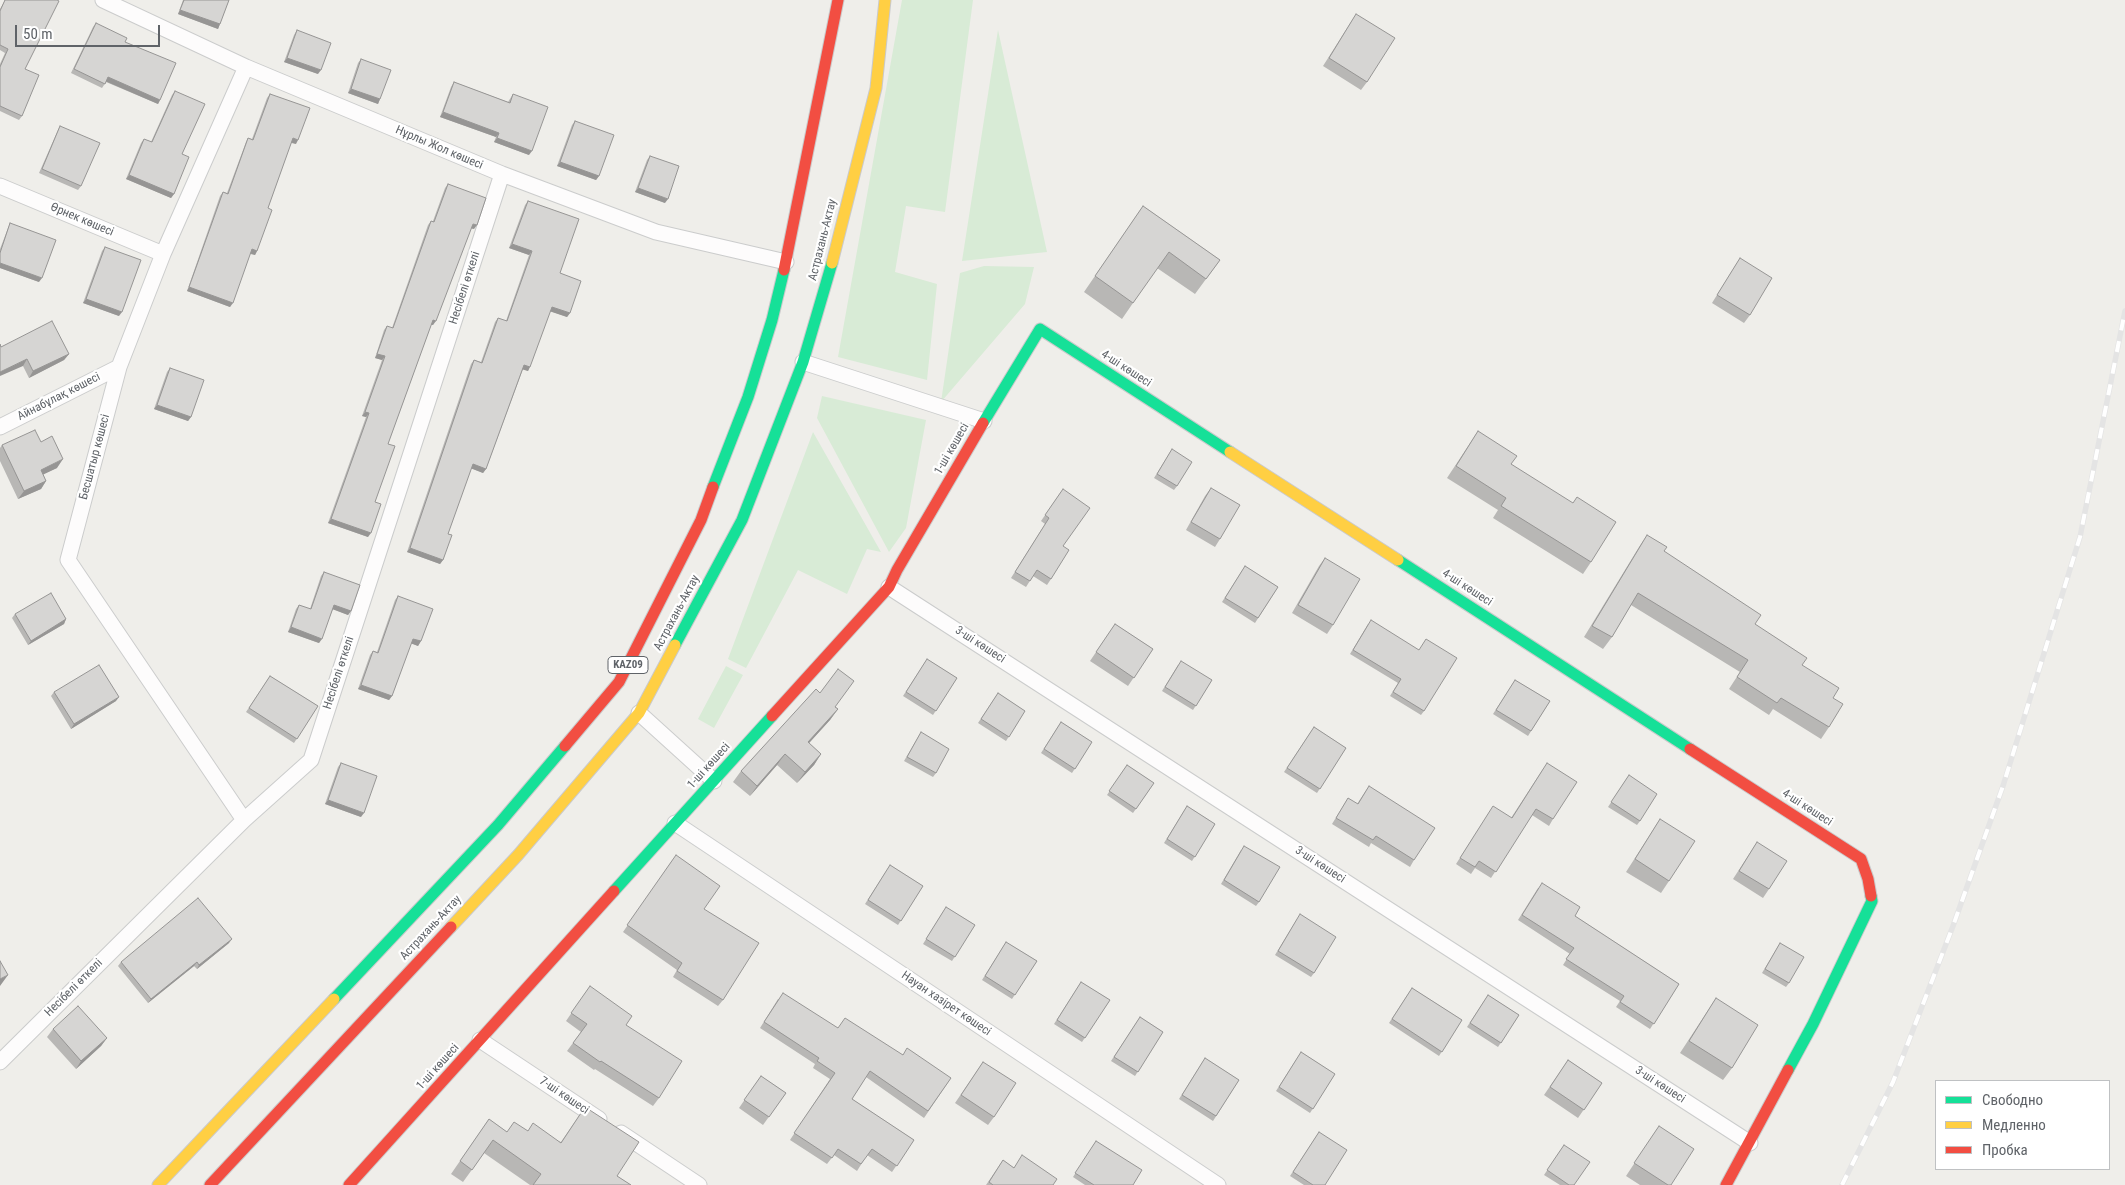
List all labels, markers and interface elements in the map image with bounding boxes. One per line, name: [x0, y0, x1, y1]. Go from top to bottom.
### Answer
scale bar: [18, 15, 162, 47]
text: 50 m: [23, 25, 53, 43]
street label: Нұрлы Жол көшесі: [393, 123, 485, 173]
street label: Астрахань-Актау: [806, 198, 840, 282]
street label: Өрнек көшесі: [48, 200, 116, 240]
street label: Несібелі өткелі: [446, 250, 484, 326]
street label: 4-шi көшесі: [1098, 347, 1154, 391]
street label: Айнабұлақ көшесі: [15, 370, 103, 424]
street label: Бесшатыр көшесі: [77, 413, 113, 501]
street label: 1-шi көшесі: [932, 421, 972, 477]
street label: 4-шi көшесі: [1439, 566, 1495, 610]
street label: Астрахань-Актау: [651, 573, 703, 653]
street label: 3-шi көшесі: [952, 623, 1008, 667]
street label: Несібелі өткелі: [320, 635, 358, 711]
road number: KAZ09: [608, 656, 648, 674]
street label: 1-шi көшесі: [685, 740, 733, 792]
street label: 4-шi көшесі: [1779, 786, 1835, 830]
street label: 3-шi көшесі: [1292, 843, 1348, 887]
street label: Астрахань-Актау: [397, 893, 465, 963]
street label: Несібелі өткелі: [42, 956, 106, 1020]
street label: Науан хазірет көшесі: [898, 969, 994, 1039]
street label: 1-шi көшесі: [414, 1041, 462, 1093]
street label: 3-шi көшесі: [1632, 1063, 1688, 1107]
street label: 7-шi көшесі: [536, 1074, 592, 1118]
legend: [1935, 1080, 2110, 1170]
text: Свободно: [1982, 1091, 2043, 1109]
text: Медленно: [1982, 1116, 2046, 1134]
text: Пробка: [1982, 1141, 2028, 1159]

